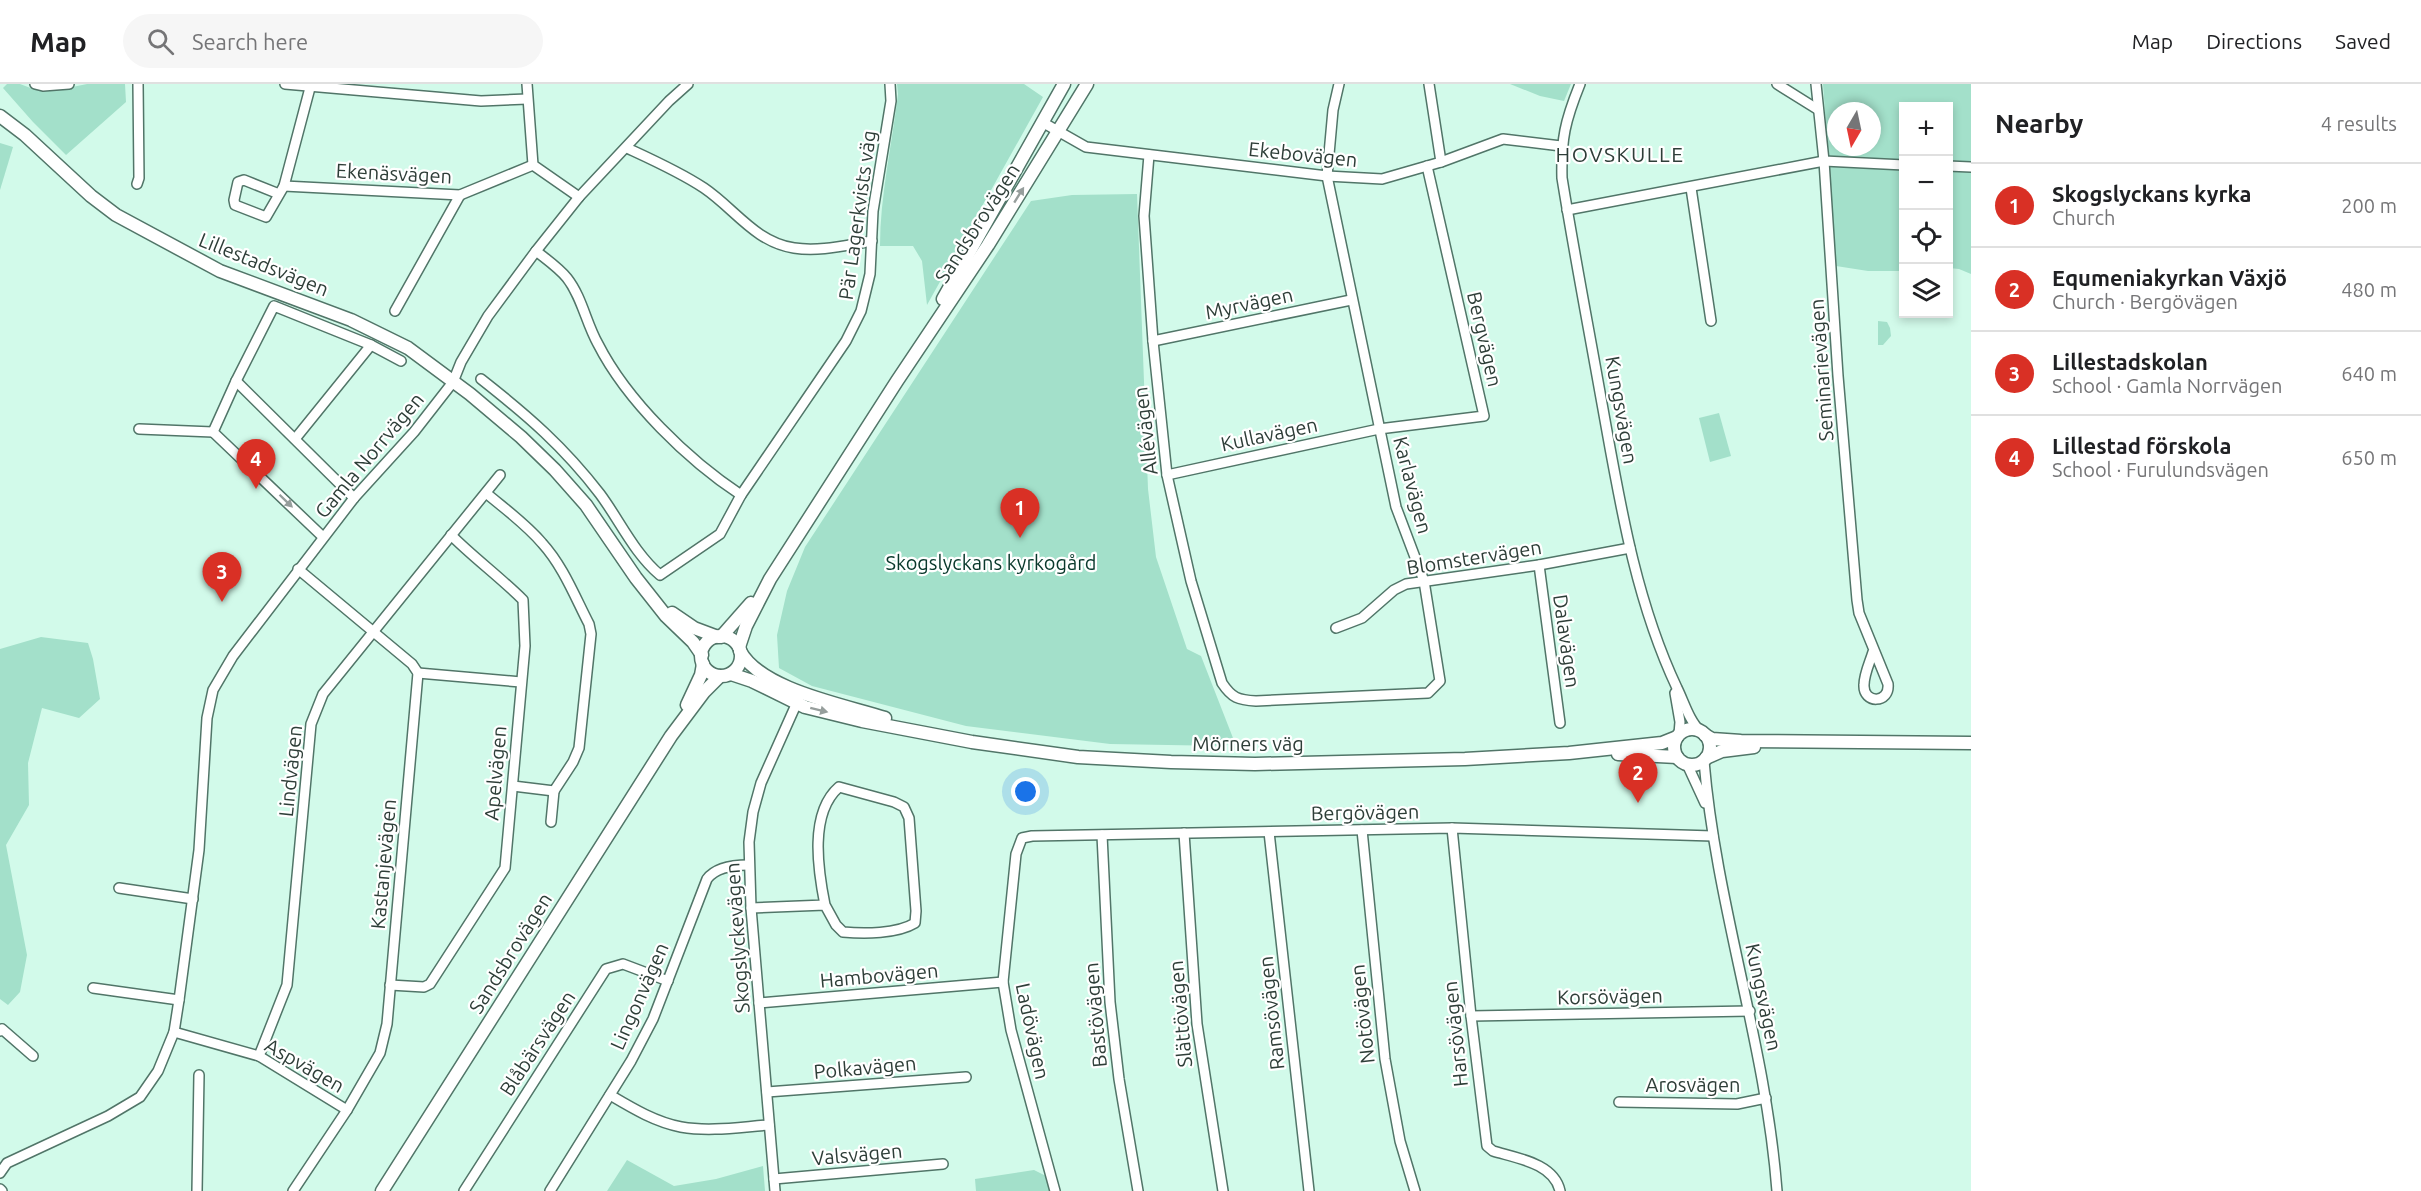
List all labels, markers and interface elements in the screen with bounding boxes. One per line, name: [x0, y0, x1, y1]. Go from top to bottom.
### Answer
search box: [123, 14, 543, 68]
icon: search: [144, 25, 177, 58]
text: Map: [30, 26, 87, 57]
text: Search here: [192, 29, 308, 54]
text: Map: [2132, 29, 2173, 53]
text: Directions: [2206, 29, 2302, 53]
text: Saved: [2335, 29, 2391, 53]
north arrow: [1827, 102, 1881, 156]
map controls: [1899, 102, 1953, 318]
button: +: [1899, 102, 1953, 156]
text: Nearby: [1995, 109, 2083, 138]
text: 4 results: [2321, 112, 2397, 135]
street label: Pär Lagerkvists väg: [834, 129, 880, 301]
street label: Ekebovägen: [1247, 137, 1359, 171]
district label: HOVSKULLE: [1556, 142, 1684, 166]
button: −: [1899, 156, 1953, 210]
street label: Ekenäsvägen: [335, 158, 453, 188]
street label: Sandsbrovägen: [930, 159, 1024, 287]
text: Skogslyckans kyrka: [2052, 181, 2252, 206]
one-way arrow: [1014, 187, 1025, 203]
text: 1: [2009, 194, 2020, 217]
text: 200 m: [2341, 194, 2397, 217]
text: Church: [2052, 206, 2115, 229]
button: locate: [1899, 210, 1953, 264]
street label: Lillestadsvägen: [196, 228, 332, 300]
button: layers: [1899, 264, 1953, 318]
text: Equmeniakyrkan Växjö: [2052, 265, 2287, 290]
text: 2: [2009, 278, 2020, 301]
text: 480 m: [2341, 278, 2397, 301]
street label: Myrvägen: [1203, 282, 1295, 324]
street label: Bergvägen: [1463, 289, 1507, 389]
text: Church · Bergövägen: [2052, 290, 2238, 313]
street label: Seminarievägen: [1805, 298, 1837, 442]
text: Lillestadskolan: [2052, 349, 2208, 374]
street label: Kungsvägen: [1601, 354, 1643, 466]
text: 3: [2009, 362, 2020, 385]
text: 640 m: [2341, 362, 2397, 385]
text: School · Gamla Norrvägen: [2052, 374, 2282, 397]
street label: Allévägen: [1128, 386, 1162, 476]
street label: Gamla Norrvägen: [310, 388, 428, 522]
street label: Kullavägen: [1219, 413, 1319, 455]
text: Lillestad förskola: [2052, 433, 2231, 458]
street label: Karlavägen: [1389, 434, 1437, 536]
pin: 4: [236, 440, 276, 489]
text: 4: [2009, 446, 2020, 469]
text: 650 m: [2341, 446, 2397, 469]
text: School · Furulundsvägen: [2052, 458, 2269, 481]
pin: 1: [1000, 488, 1040, 538]
one-way arrow: [279, 494, 293, 508]
street label: Blomstervägen: [1405, 535, 1543, 579]
park label: Skogslyckans kyrkogård: [885, 551, 1097, 574]
pin: 3: [202, 552, 242, 602]
street label: Dalavägen: [1549, 593, 1585, 689]
one-way arrow: [810, 706, 828, 716]
street label: Lindvägen: [274, 724, 306, 818]
street label: Apelvägen: [479, 725, 511, 821]
street label: Mörners väg: [1192, 732, 1304, 755]
pin: 2: [1618, 754, 1658, 803]
your location: [1011, 777, 1040, 806]
street label: Kastanjevägen: [366, 798, 400, 930]
street label: Bergövägen: [1311, 800, 1419, 824]
street label: Skogslyckevägen: [720, 862, 754, 1014]
street label: Sandsbrovägen: [464, 889, 556, 1017]
street label: Lingonvägen: [605, 939, 673, 1053]
street label: Kungsvägen: [1741, 941, 1787, 1053]
street label: Ramsövägen: [1254, 955, 1288, 1071]
street label: Hambovägen: [819, 958, 939, 992]
street label: Slättövägen: [1164, 960, 1196, 1068]
street label: Bastövägen: [1079, 962, 1111, 1068]
street label: Notövägen: [1345, 963, 1379, 1065]
street label: Harsövägen: [1438, 980, 1472, 1088]
street label: Ladövägen: [1012, 981, 1054, 1081]
street label: Korsövägen: [1557, 984, 1663, 1008]
street label: Blåbärsvägen: [495, 986, 579, 1100]
street label: Aspvägen: [261, 1033, 349, 1097]
street label: Polkavägen: [813, 1051, 917, 1083]
street label: Arosvägen: [1646, 1073, 1740, 1096]
street label: Valsvägen: [811, 1139, 903, 1169]

